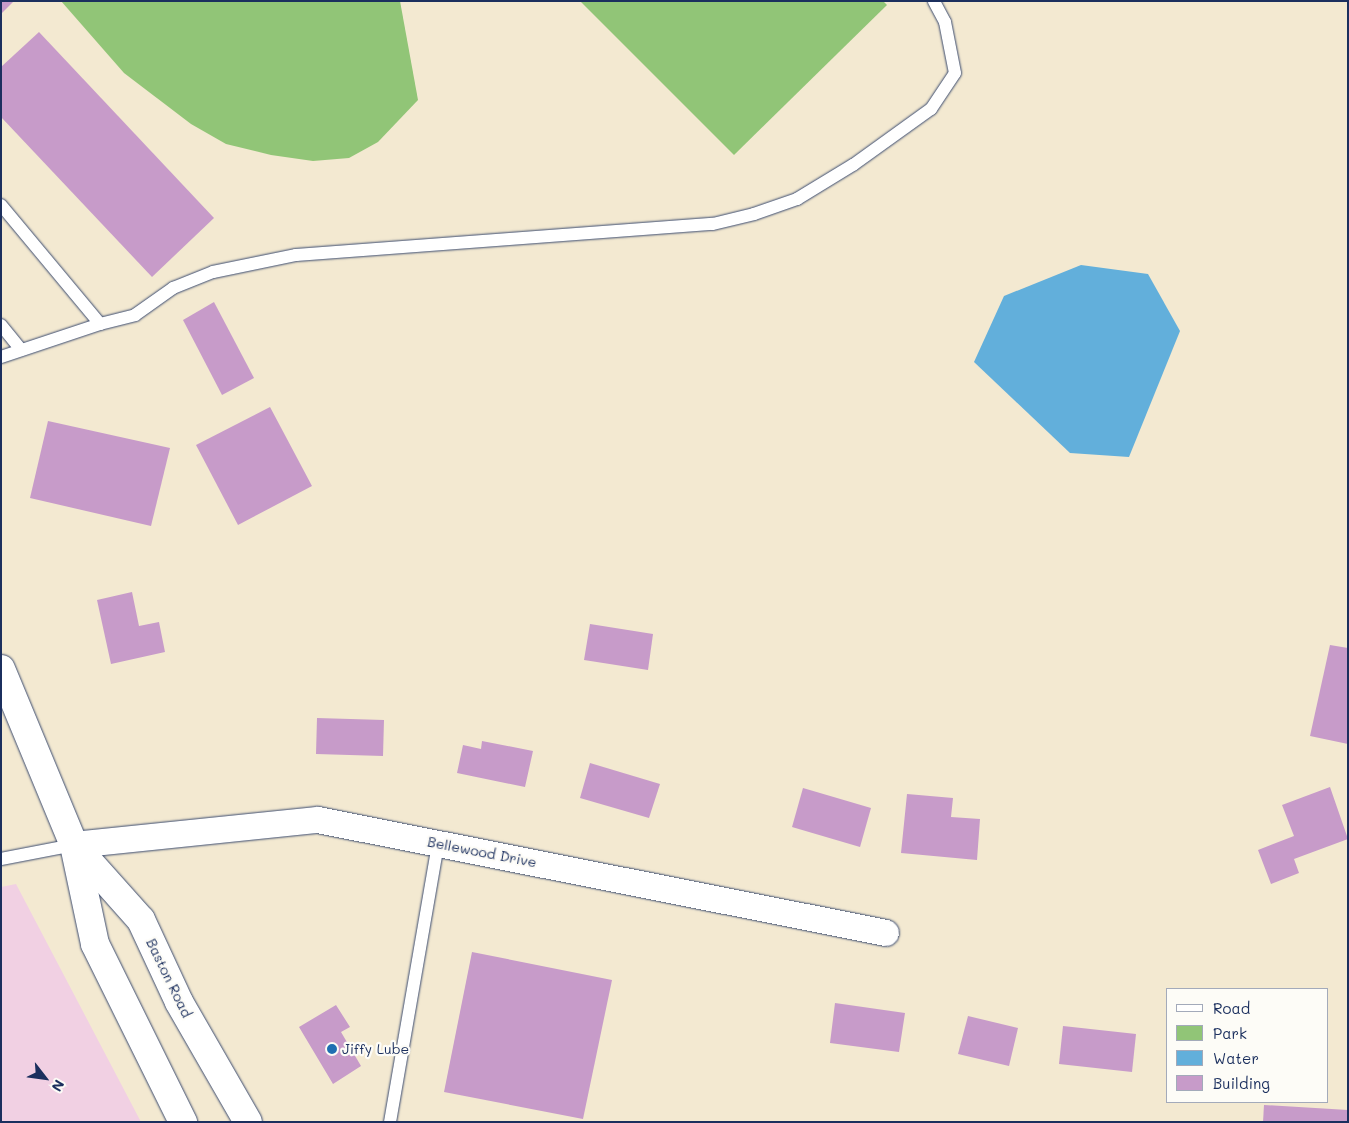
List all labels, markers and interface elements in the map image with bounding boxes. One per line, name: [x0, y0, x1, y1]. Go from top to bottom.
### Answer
street label: Bellewood Drive: [426, 833, 538, 871]
street label: Baston Road: [143, 936, 195, 1020]
legend: [1166, 988, 1329, 1103]
text: Road: [1213, 998, 1250, 1018]
text: Park: [1213, 1023, 1247, 1043]
place label: Jiffy Lube: [342, 1041, 409, 1057]
marker: Jiffy Lube: [326, 1043, 338, 1055]
text: Water: [1213, 1048, 1259, 1068]
north arrow: [20, 1053, 70, 1103]
text: Building: [1213, 1073, 1270, 1093]
text: N: [48, 1076, 69, 1095]

